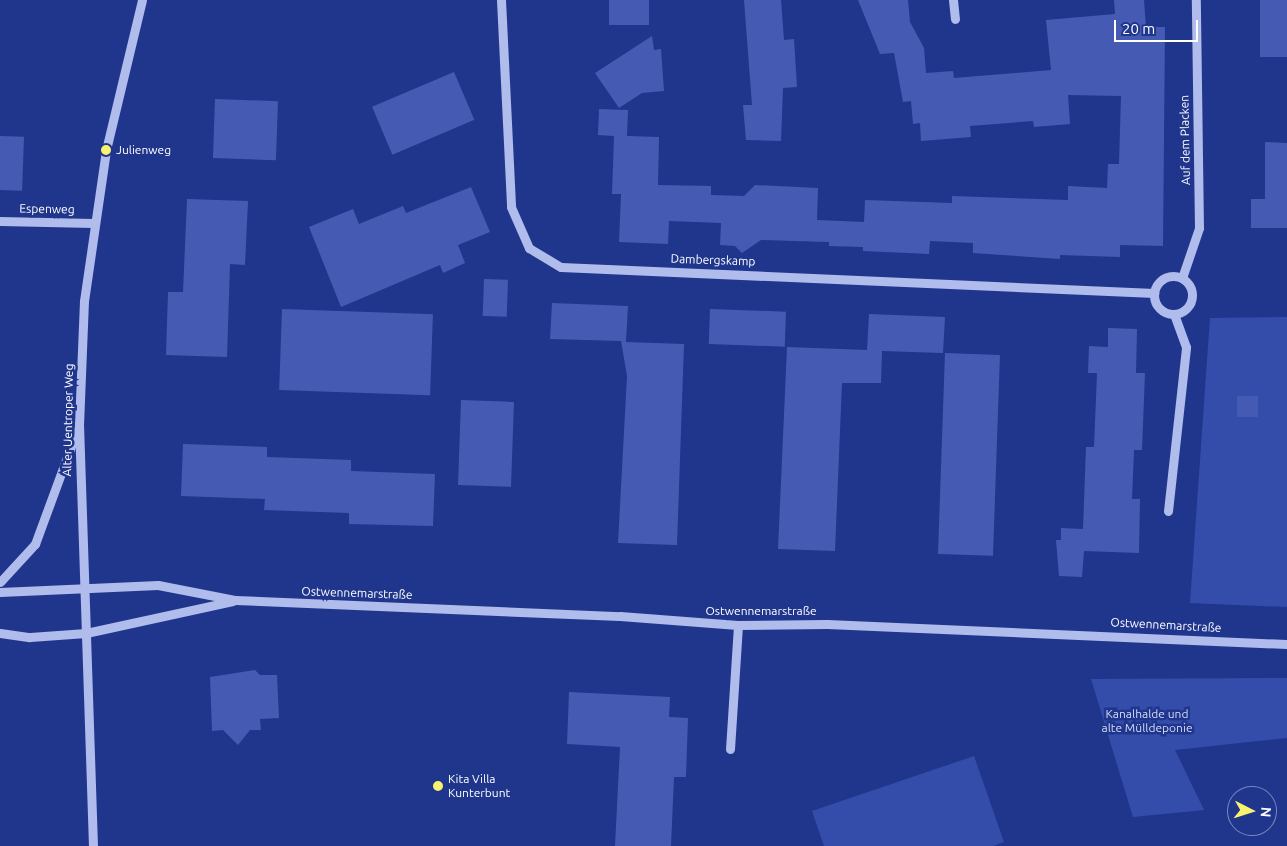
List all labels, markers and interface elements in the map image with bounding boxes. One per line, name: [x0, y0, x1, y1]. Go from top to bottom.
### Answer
scale bar: [1117, 10, 1201, 42]
text: 20 m: [1122, 20, 1155, 37]
street label: Auf dem Placken: [1177, 95, 1193, 185]
place label: Julienweg: [116, 143, 171, 157]
marker: Julienweg: [100, 144, 112, 156]
street label: Espenweg: [19, 201, 75, 217]
street label: Dambergskamp: [670, 251, 756, 269]
street label: Alter Uentroper Weg: [60, 363, 76, 477]
street label: Ostwennemarstraße: [301, 584, 413, 602]
street label: Ostwennemarstraße: [705, 604, 817, 618]
street label: Ostwennemarstraße: [1110, 615, 1222, 635]
park label: Kanalhalde und alte Mülldeponie: [1101, 707, 1193, 735]
place label: Kita Villa Kunterbunt: [448, 772, 510, 800]
marker: Kita Villa Kunterbunt: [432, 780, 444, 792]
north arrow: [1227, 786, 1277, 836]
text: N: [1258, 806, 1274, 818]

